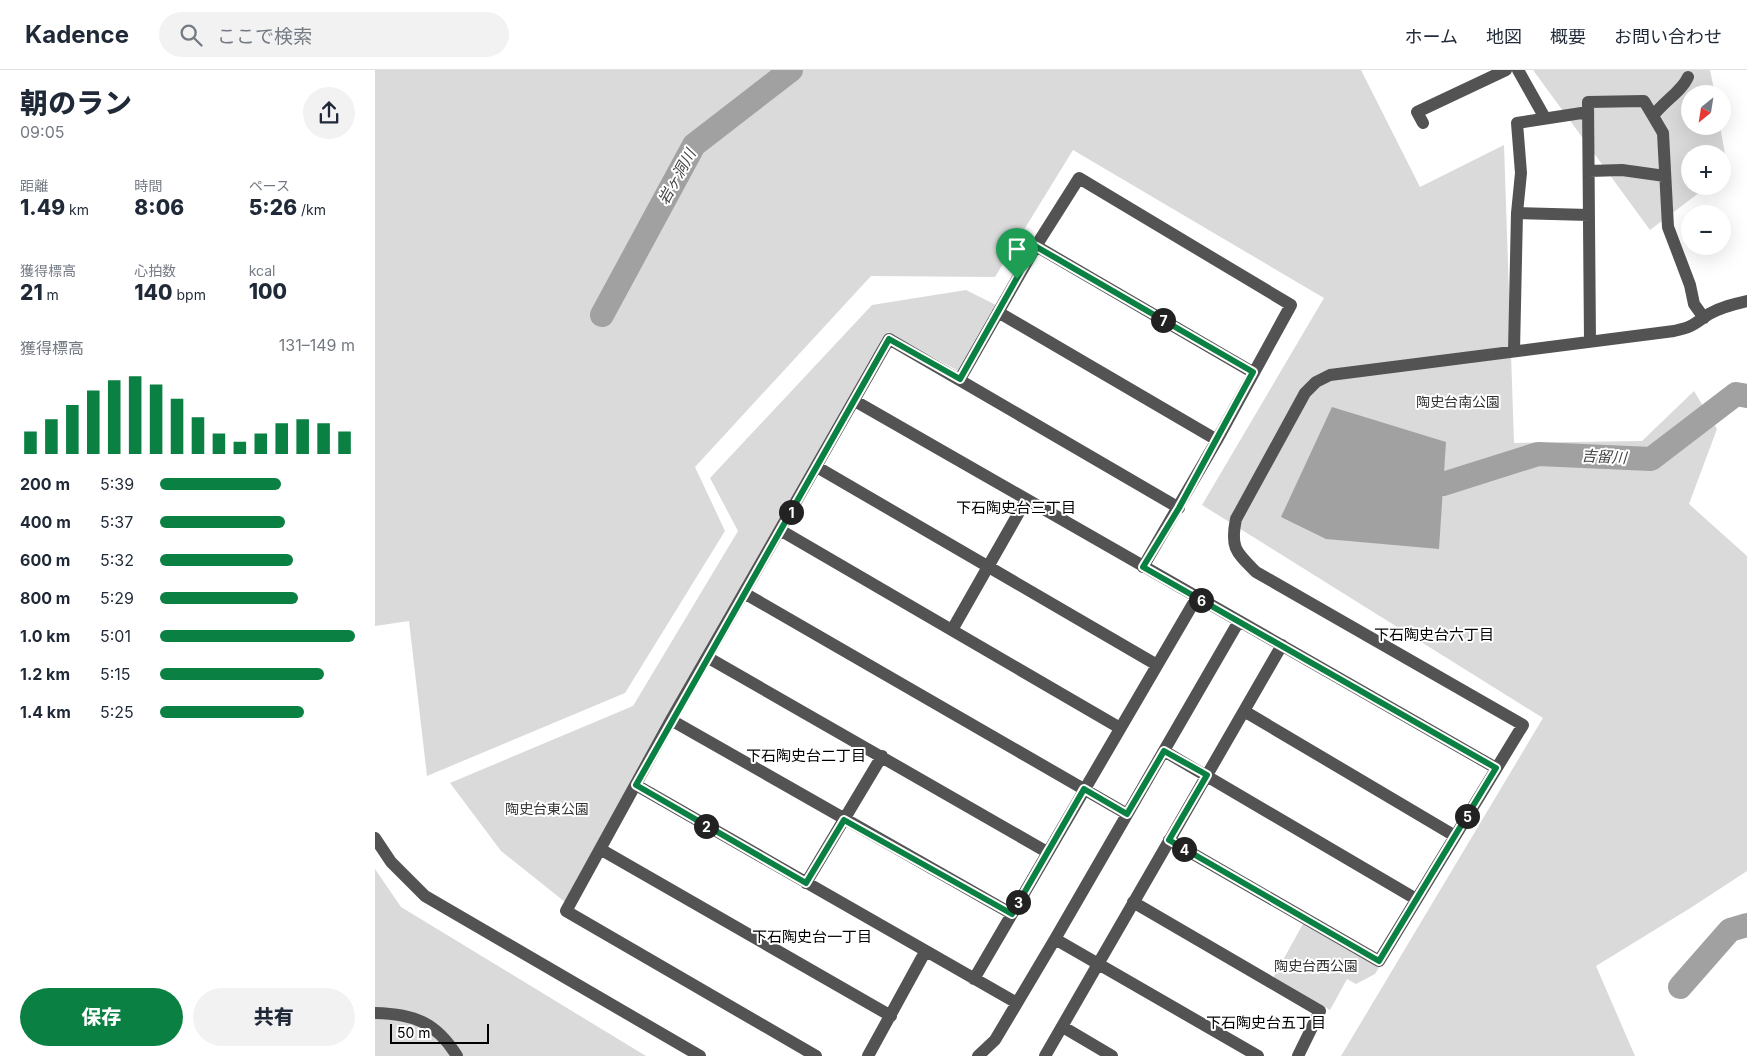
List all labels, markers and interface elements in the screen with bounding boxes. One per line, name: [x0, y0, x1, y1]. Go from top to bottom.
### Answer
search box: [159, 12, 509, 57]
text: Kadence: [25, 20, 129, 49]
icon: search: [177, 21, 205, 49]
text: ここで検索: [217, 25, 312, 48]
text: ホーム: [1405, 26, 1458, 47]
text: 地図: [1486, 26, 1522, 47]
text: 概要: [1550, 26, 1586, 47]
text: お問い合わせ: [1614, 26, 1722, 47]
north arrow: [1681, 85, 1731, 135]
map controls: [1681, 85, 1731, 255]
text: 朝のラン: [20, 86, 132, 120]
button: share: [303, 87, 355, 139]
text: 09:05: [20, 122, 64, 142]
water label: 岩ヶ洞川: [654, 144, 700, 208]
button: +: [1681, 145, 1731, 195]
text: 距離: [20, 177, 48, 194]
text: 時間: [134, 177, 162, 194]
text: ペース: [249, 177, 290, 194]
text: 1.49: [20, 195, 65, 220]
text: 8:06: [134, 195, 184, 220]
text: 5:26: [249, 195, 297, 220]
text: km: [65, 201, 89, 218]
text: /km: [297, 201, 326, 218]
button: −: [1681, 205, 1731, 255]
pin: [996, 228, 1038, 279]
icon: arrive: [1003, 235, 1031, 263]
text: 獲得標高: [20, 262, 76, 279]
text: 心拍数: [134, 262, 176, 279]
text: kcal: [249, 262, 275, 279]
text: 100: [249, 279, 287, 304]
text: 21: [20, 280, 43, 305]
text: 140: [134, 280, 173, 305]
text: m: [43, 286, 59, 303]
text: bpm: [173, 286, 206, 303]
pin: 7: [1151, 308, 1175, 332]
text: 7: [1159, 312, 1168, 329]
text: 131–149 m: [279, 335, 355, 355]
text: 獲得標高: [20, 338, 84, 358]
park label: 陶史台南公園: [1416, 393, 1500, 410]
water label: 吉留川: [1581, 446, 1629, 467]
text: 200 m: [20, 474, 70, 494]
text: 5:39: [100, 474, 134, 494]
district label: 下石陶史台三丁目: [956, 498, 1076, 517]
pin: 1: [779, 500, 803, 524]
text: 1: [788, 504, 795, 521]
text: 400 m: [20, 512, 71, 532]
text: 5:37: [100, 512, 133, 532]
text: 600 m: [20, 550, 70, 570]
text: 5:32: [100, 550, 134, 570]
text: 800 m: [20, 588, 70, 608]
text: 5:29: [100, 588, 134, 608]
pin: 6: [1189, 588, 1213, 612]
text: 6: [1197, 592, 1206, 609]
district label: 下石陶史台六丁目: [1374, 625, 1494, 644]
text: 1.0 km: [20, 626, 70, 646]
text: 5:01: [100, 626, 131, 646]
text: 1.2 km: [20, 664, 70, 684]
text: 5:15: [100, 664, 131, 684]
text: 1.4 km: [20, 702, 71, 722]
text: 5:25: [100, 702, 134, 722]
district label: 下石陶史台二丁目: [746, 746, 866, 765]
park label: 陶史台東公園: [505, 800, 589, 817]
pin: 5: [1455, 804, 1479, 828]
text: 5: [1463, 808, 1472, 825]
pin: 2: [693, 814, 719, 838]
text: 2: [702, 818, 711, 835]
pin: 4: [1171, 836, 1197, 862]
text: 4: [1180, 841, 1189, 858]
pin: 3: [1005, 890, 1031, 914]
text: 3: [1014, 894, 1023, 911]
district label: 下石陶史台一丁目: [752, 927, 872, 946]
park label: 陶史台西公園: [1274, 957, 1358, 974]
button: 保存: [20, 988, 183, 1046]
button: 共有: [193, 988, 355, 1046]
district label: 下石陶史台五丁目: [1206, 1013, 1326, 1032]
scale bar: [390, 1021, 489, 1044]
text: 50 m: [397, 1024, 431, 1041]

